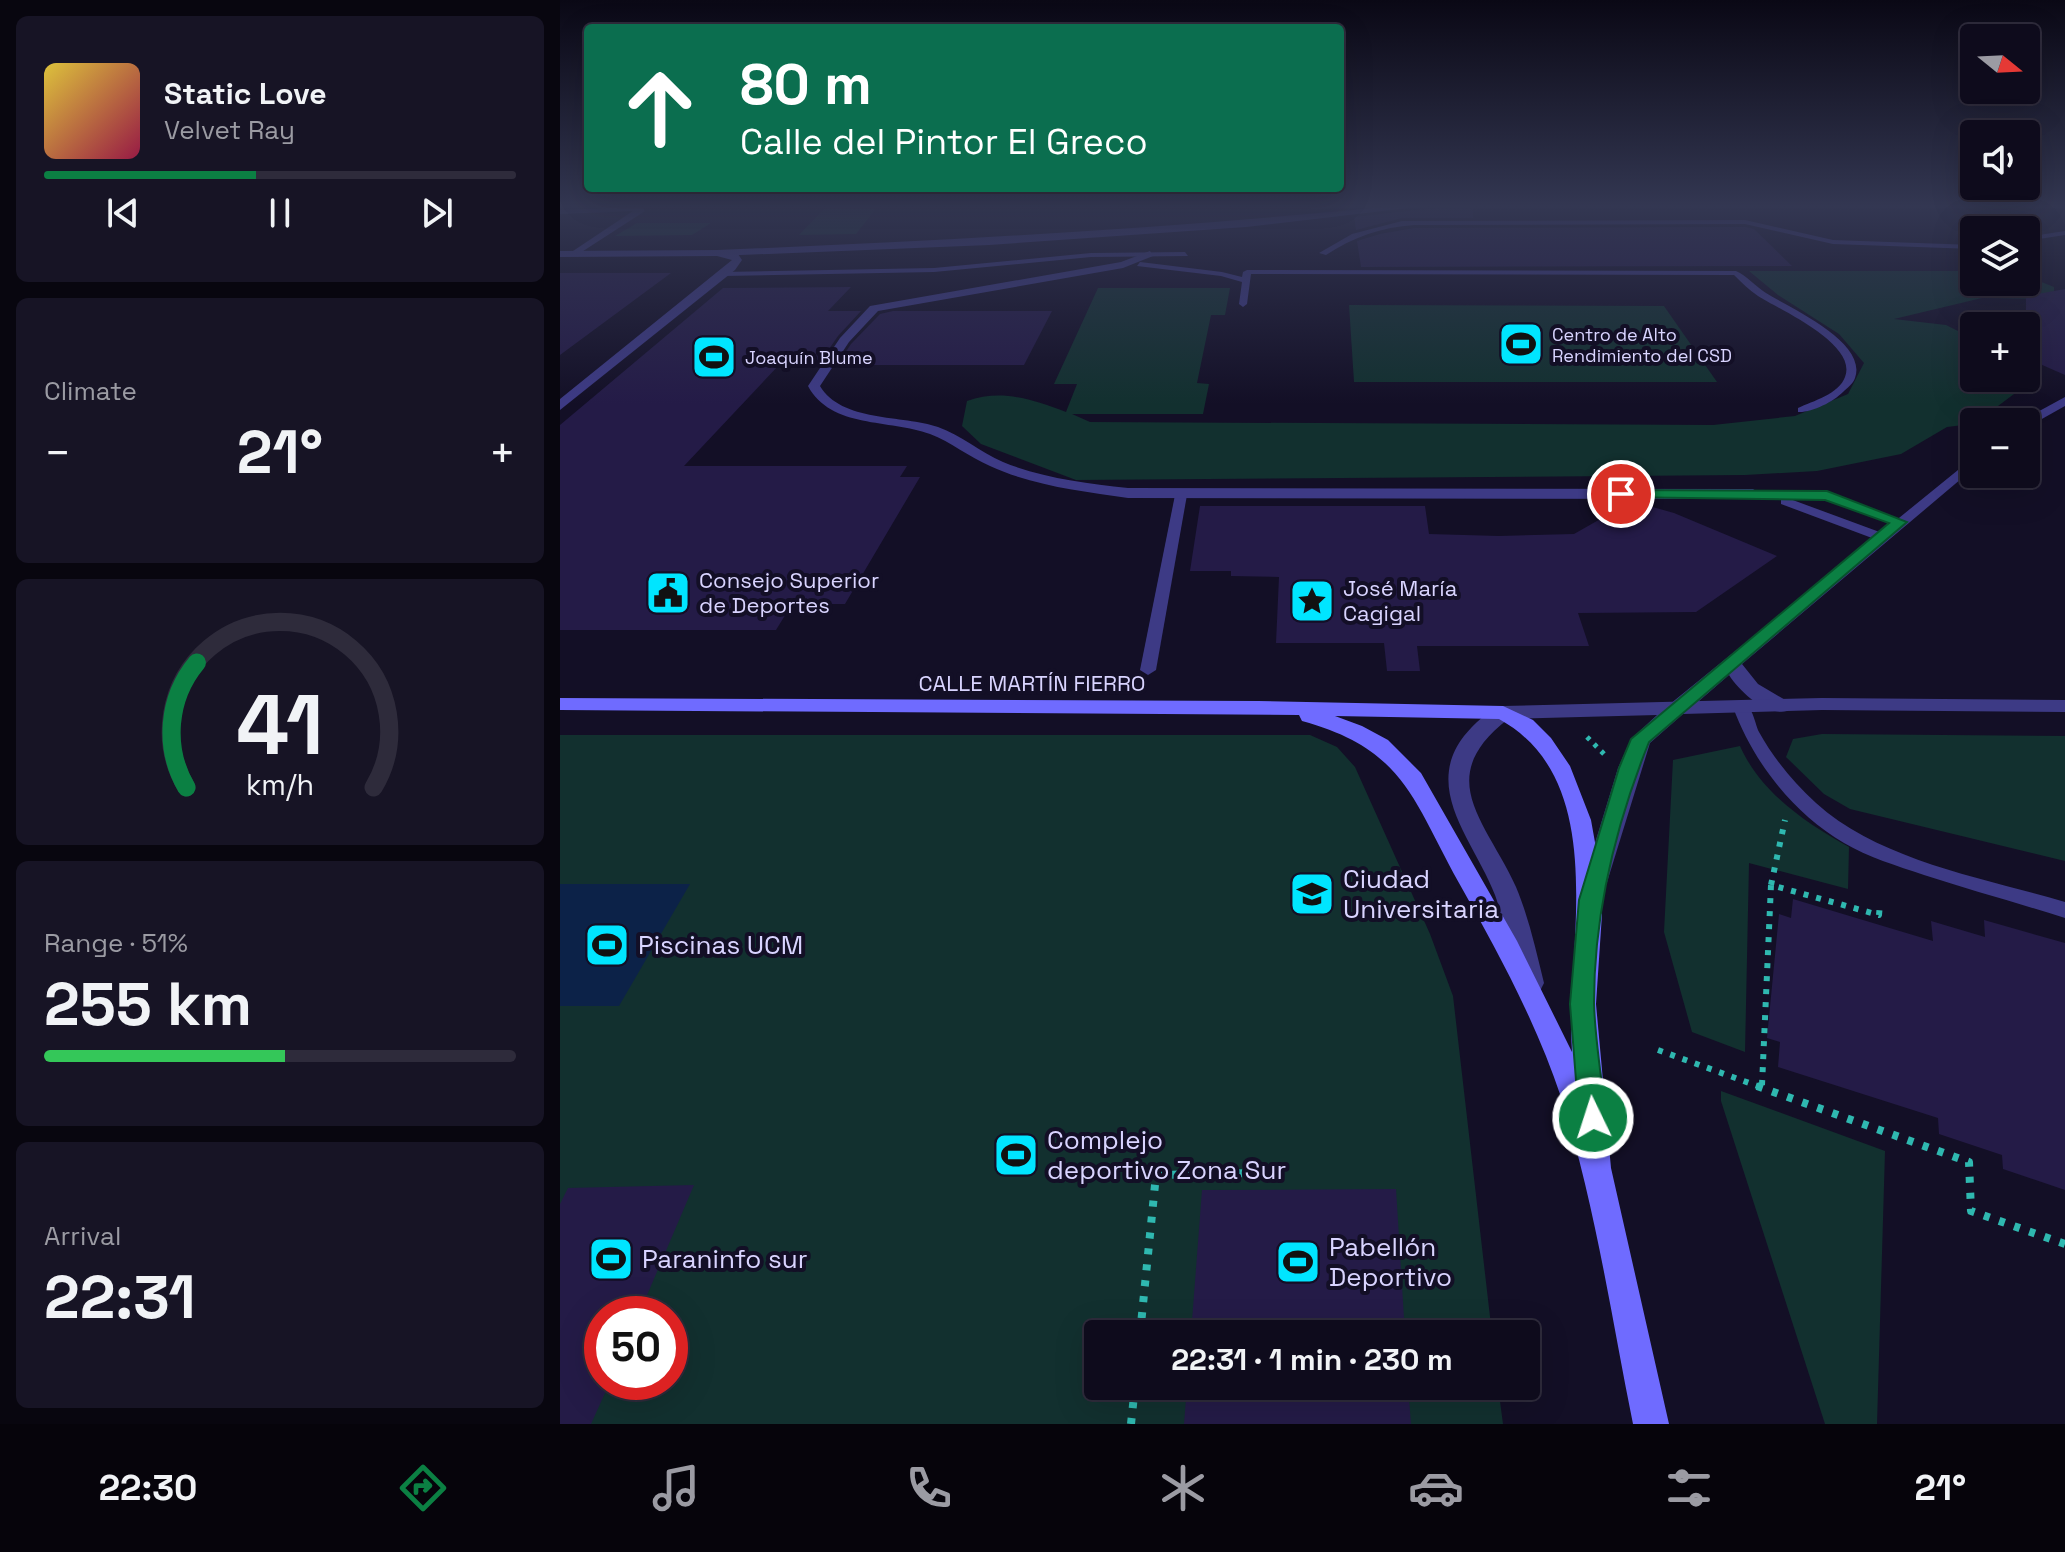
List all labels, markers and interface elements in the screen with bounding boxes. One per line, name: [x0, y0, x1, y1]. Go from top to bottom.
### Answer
north arrow: [1960, 24, 2040, 104]
map controls: [1960, 24, 2040, 488]
text: 80 m: [740, 49, 872, 120]
icon: ahead: [608, 56, 712, 160]
text: Static Love: [164, 74, 327, 113]
text: Velvet Ray: [164, 113, 295, 147]
text: Calle del Pintor El Greco: [740, 119, 1148, 165]
button: sound: [1960, 120, 2040, 200]
icon: previous: [101, 191, 145, 235]
icon: pause: [258, 191, 302, 235]
icon: next: [415, 191, 459, 235]
button: layers: [1960, 216, 2040, 296]
button: +: [1960, 312, 2040, 392]
sports icon: Centro de Alto Rendimiento del CSD: [1497, 320, 1545, 368]
place label: Centro de Alto Rendimiento del CSD: [1552, 323, 1732, 367]
sports icon: Joaquín Blume: [690, 333, 738, 381]
place label: Joaquín Blume: [745, 346, 873, 369]
text: Climate: [44, 374, 137, 408]
button: −: [1960, 408, 2040, 488]
text: 21°: [237, 414, 323, 491]
text: −: [44, 425, 71, 481]
text: +: [489, 425, 516, 481]
pin: [1587, 460, 1655, 528]
icon: arrive: [1599, 472, 1643, 516]
place label: Consejo Superior de Deportes: [699, 566, 879, 619]
public building icon: Consejo Superior de Deportes: [644, 569, 692, 617]
place label: José María Cagigal: [1343, 574, 1458, 627]
place icon: José María Cagigal: [1288, 577, 1336, 625]
street label: CALLE MARTÍN FIERRO: [918, 669, 1146, 697]
text: 41: [236, 672, 324, 778]
text: km/h: [246, 767, 314, 803]
place label: Ciudad Universitaria: [1343, 862, 1499, 926]
school or university icon: Ciudad Universitaria: [1288, 870, 1336, 918]
sports icon: Piscinas UCM: [583, 921, 631, 969]
text: Range · 51%: [44, 926, 188, 960]
place label: Piscinas UCM: [638, 928, 803, 962]
text: 255 km: [44, 966, 252, 1043]
position arrow: [1551, 1076, 1635, 1160]
place label: Complejo deportivo Zona Sur: [1047, 1123, 1286, 1187]
sports icon: Complejo deportivo Zona Sur: [992, 1131, 1040, 1179]
text: Arrival: [44, 1219, 121, 1253]
place label: Pabellón Deportivo: [1329, 1230, 1452, 1294]
sports icon: Paraninfo sur: [587, 1235, 635, 1283]
sports icon: Pabellón Deportivo: [1274, 1238, 1322, 1286]
place label: Paraninfo sur: [642, 1242, 808, 1276]
text: 22:31: [44, 1259, 196, 1336]
speed limit sign: 50: [584, 1296, 688, 1400]
text: 22:31 · 1 min · 230 m: [1171, 1340, 1453, 1379]
icon: directions: [395, 1460, 451, 1516]
icon: music: [648, 1460, 704, 1516]
icon: phone: [901, 1460, 957, 1516]
icon: climate: [1155, 1460, 1211, 1516]
icon: car: [1408, 1460, 1464, 1516]
icon: filters: [1661, 1460, 1717, 1516]
text: 22:30: [99, 1465, 197, 1511]
text: 21°: [1914, 1465, 1966, 1511]

